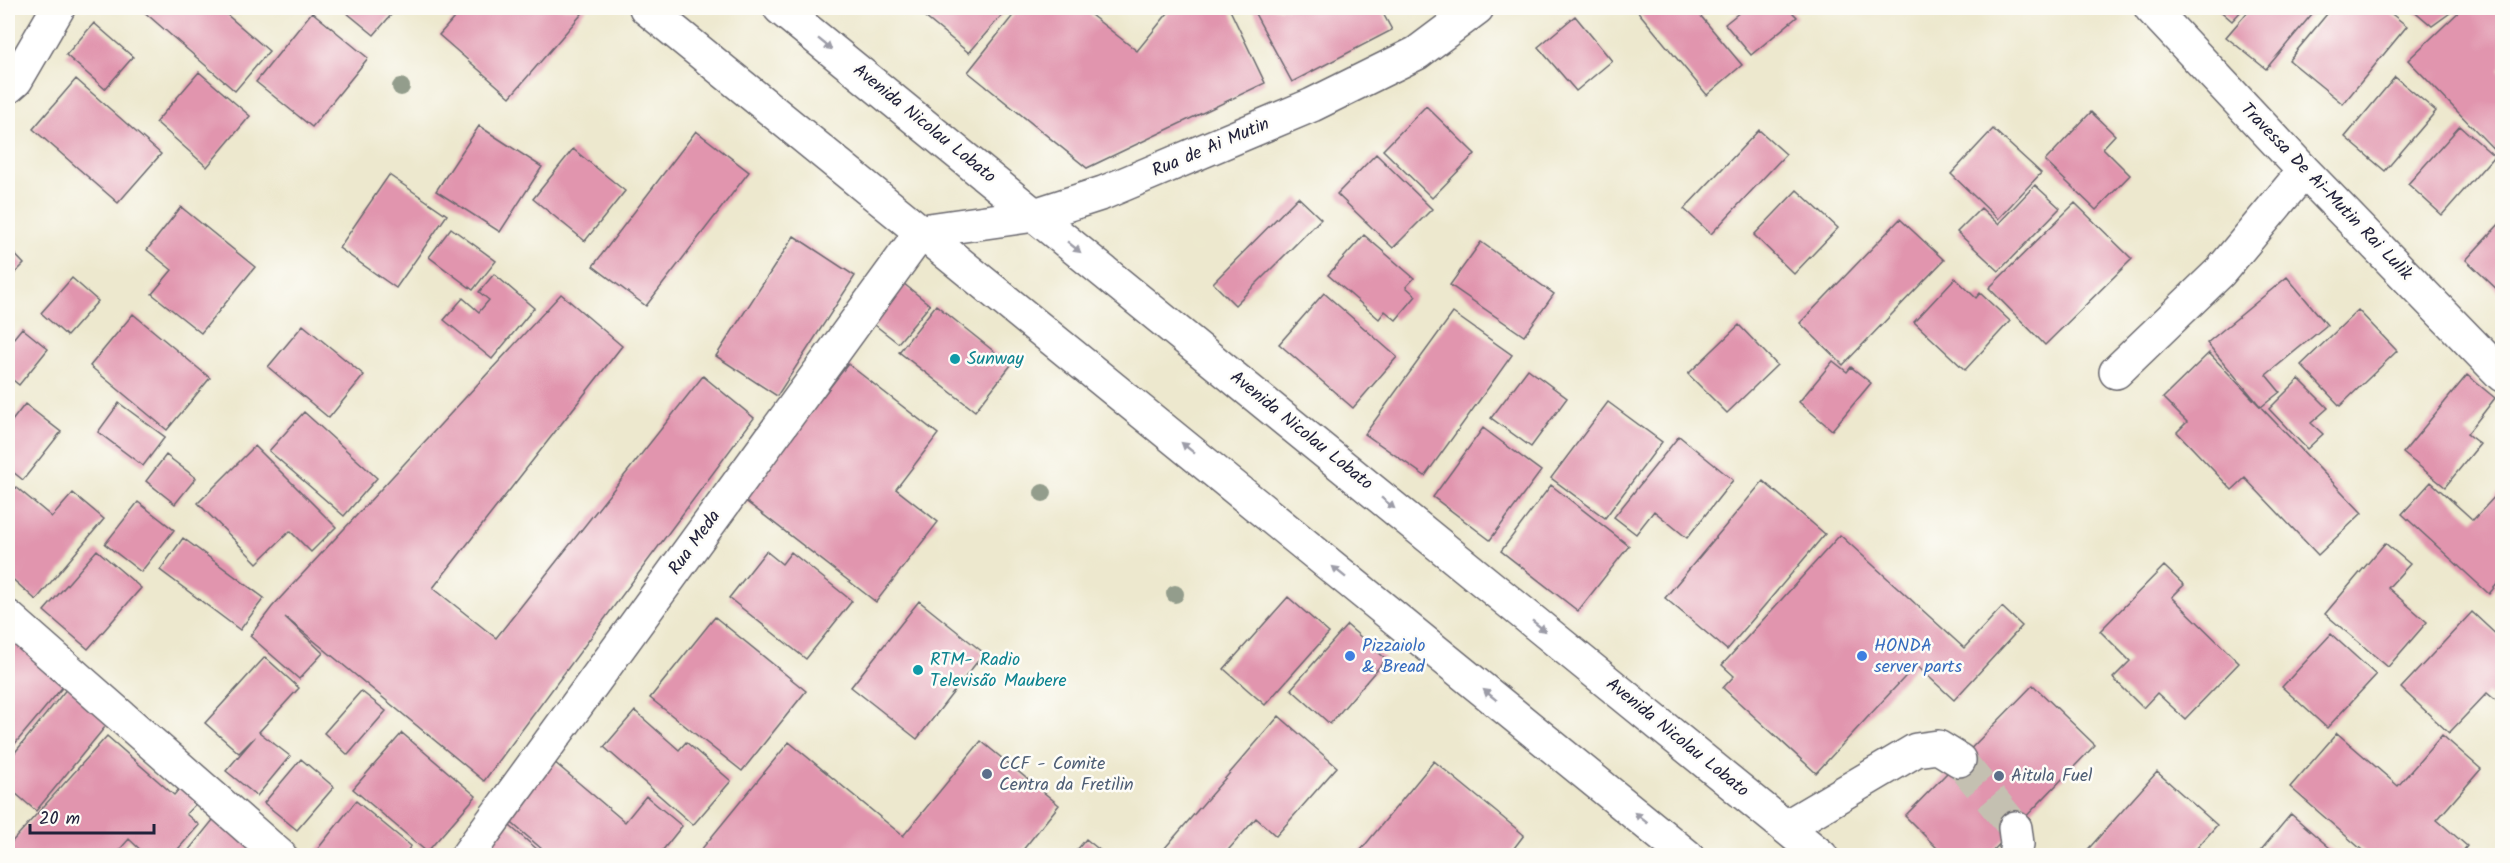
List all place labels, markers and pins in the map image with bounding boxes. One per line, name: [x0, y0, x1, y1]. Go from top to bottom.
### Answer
place label: Sunway: [967, 345, 1024, 374]
marker: Sunway: [948, 352, 962, 366]
place label: Pizzaiolo & Bread: [1362, 632, 1426, 682]
place label: HONDA server parts: [1874, 632, 1963, 682]
place label: RTM- Radio Televisão Maubere: [930, 646, 1067, 696]
marker: Pizzaiolo & Bread: [1343, 649, 1357, 663]
marker: HONDA server parts: [1855, 649, 1869, 663]
marker: RTM- Radio Televisão Maubere: [911, 663, 925, 677]
place label: CCF - Comite Centra da Fretilin: [999, 750, 1134, 800]
place label: Aitula Fuel: [2011, 762, 2093, 791]
marker: CCF - Comite Centra da Fretilin: [980, 767, 994, 781]
marker: Aitula Fuel: [1992, 769, 2006, 783]

